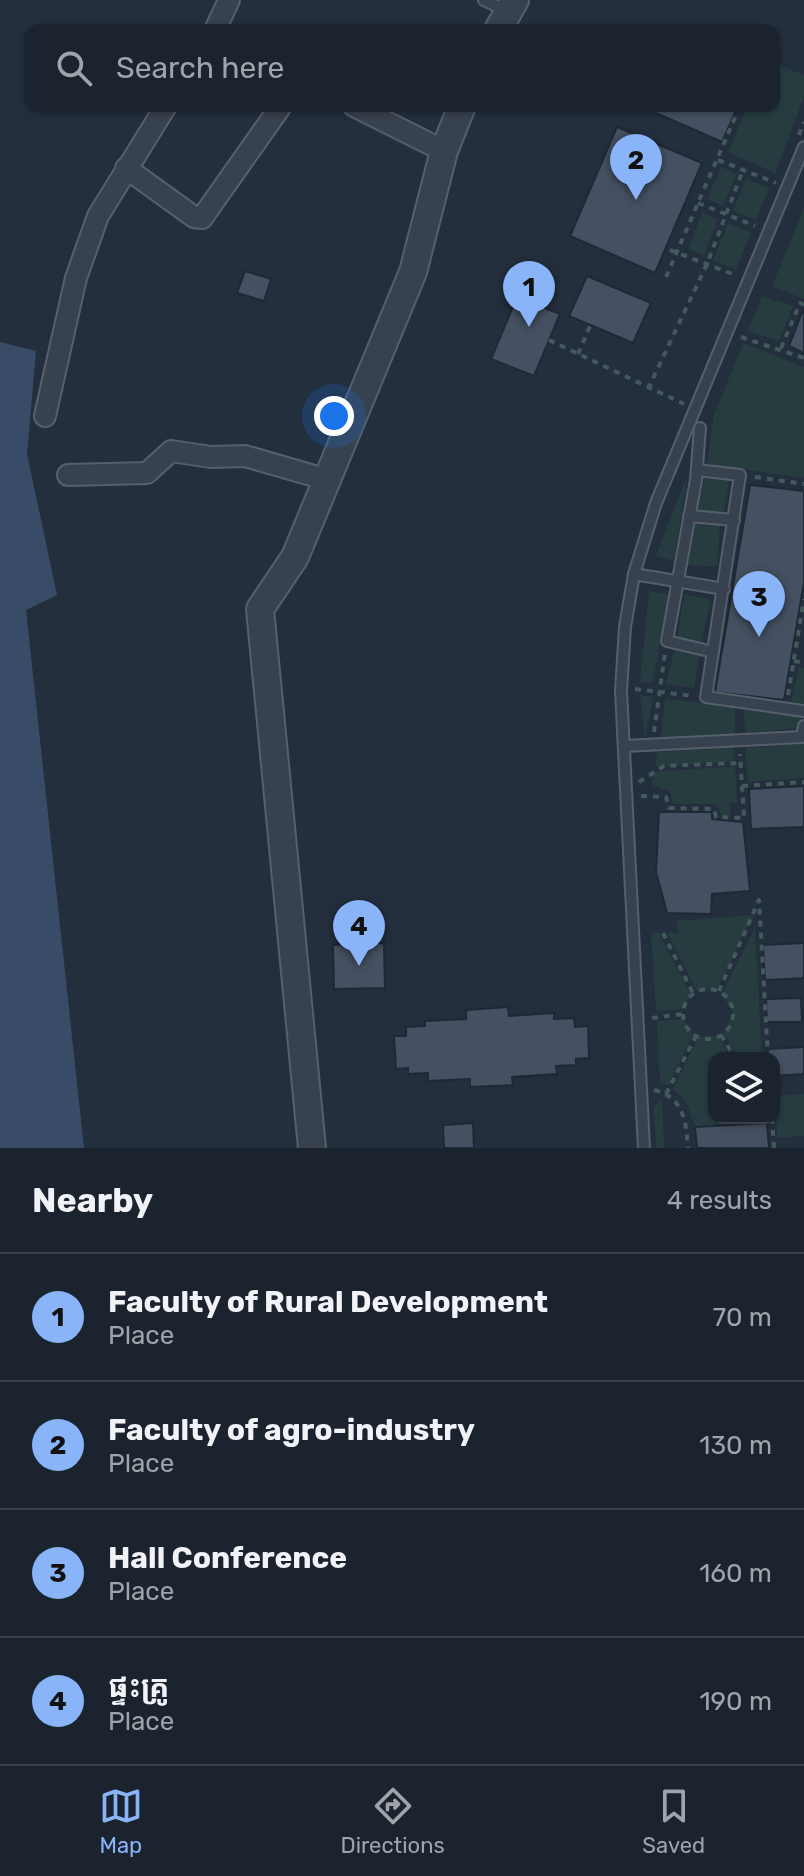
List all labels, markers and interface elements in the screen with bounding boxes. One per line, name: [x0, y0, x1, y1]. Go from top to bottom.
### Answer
search box: [24, 24, 780, 112]
icon: search: [52, 46, 96, 90]
text: Search here: [116, 50, 284, 86]
pin: 2: [610, 134, 662, 200]
pin: 1: [503, 261, 555, 327]
your location: [314, 396, 354, 436]
pin: 3: [733, 571, 785, 637]
pin: 4: [333, 900, 385, 966]
map controls: [708, 1052, 780, 1124]
button: layers: [708, 1052, 780, 1124]
text: Nearby: [32, 1180, 153, 1221]
text: 4 results: [667, 1185, 772, 1216]
text: Faculty of Rural Development: [108, 1284, 548, 1320]
text: 1: [52, 1302, 64, 1333]
text: 70 m: [713, 1302, 772, 1333]
text: Place: [108, 1320, 174, 1351]
text: Faculty of agro-industry: [108, 1412, 475, 1448]
text: 2: [50, 1430, 66, 1461]
text: 130 m: [699, 1430, 772, 1461]
text: Place: [108, 1448, 174, 1479]
text: Hall Conference: [108, 1540, 347, 1576]
text: 3: [49, 1558, 67, 1589]
text: 160 m: [699, 1558, 772, 1589]
text: Place: [108, 1576, 174, 1607]
text: ផ្ទះគ្រូ: [108, 1669, 169, 1705]
text: 4: [49, 1686, 67, 1717]
text: 190 m: [699, 1686, 772, 1717]
text: Place: [108, 1706, 174, 1737]
tab: Map: [99, 1784, 143, 1859]
tab: Directions: [340, 1784, 445, 1859]
tab: Saved: [642, 1784, 705, 1859]

